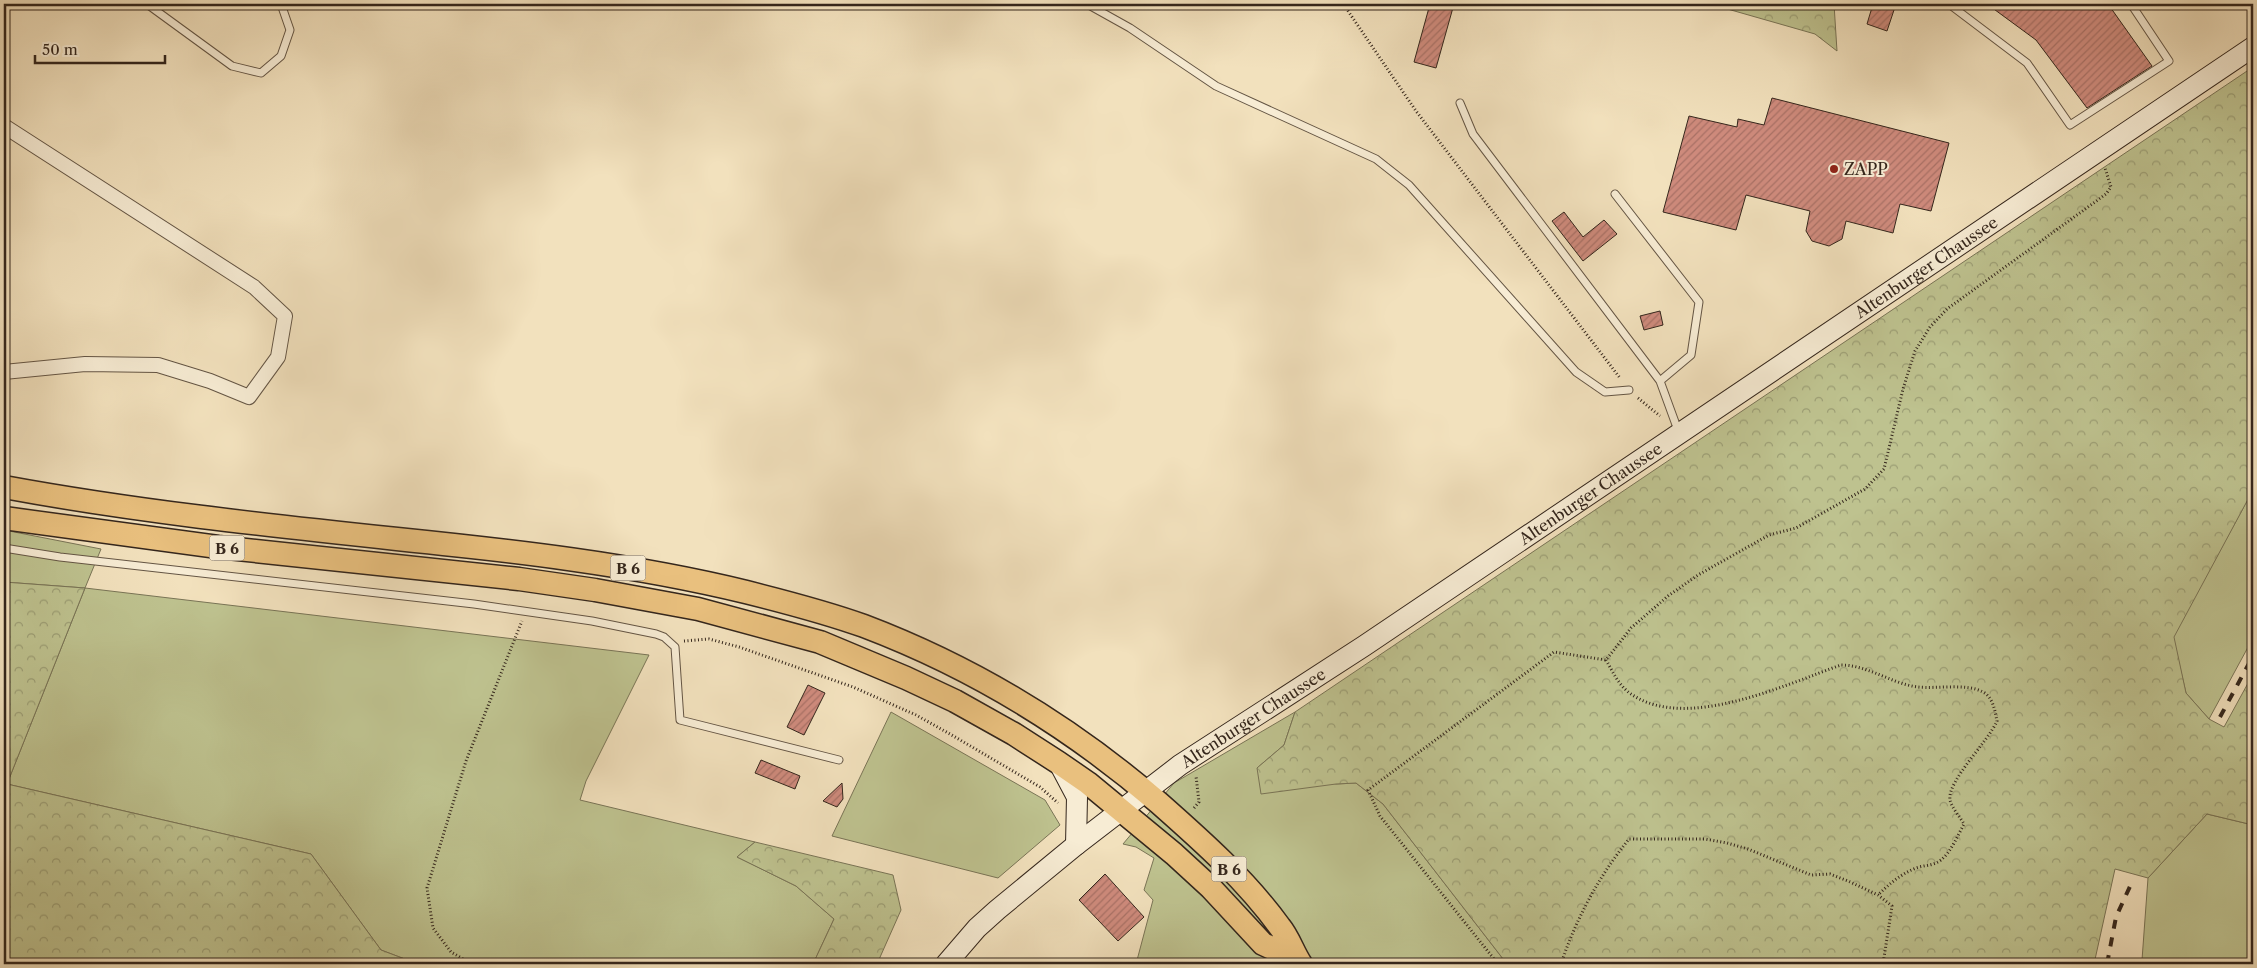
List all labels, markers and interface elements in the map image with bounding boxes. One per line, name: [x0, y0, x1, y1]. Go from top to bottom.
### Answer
scale bar: [35, 32, 165, 64]
text: 50 m: [42, 40, 78, 59]
place label: ZAPP: [1844, 159, 1888, 179]
marker: ZAPP: [1828, 163, 1840, 175]
street label: Altenburger Chaussee: [1850, 212, 2002, 323]
street label: Altenburger Chaussee: [1514, 438, 1666, 549]
road number: B 6: [210, 536, 244, 560]
road number: B 6: [610, 556, 646, 580]
street label: Altenburger Chaussee: [1176, 664, 1329, 772]
road number: B 6: [1212, 856, 1246, 882]

